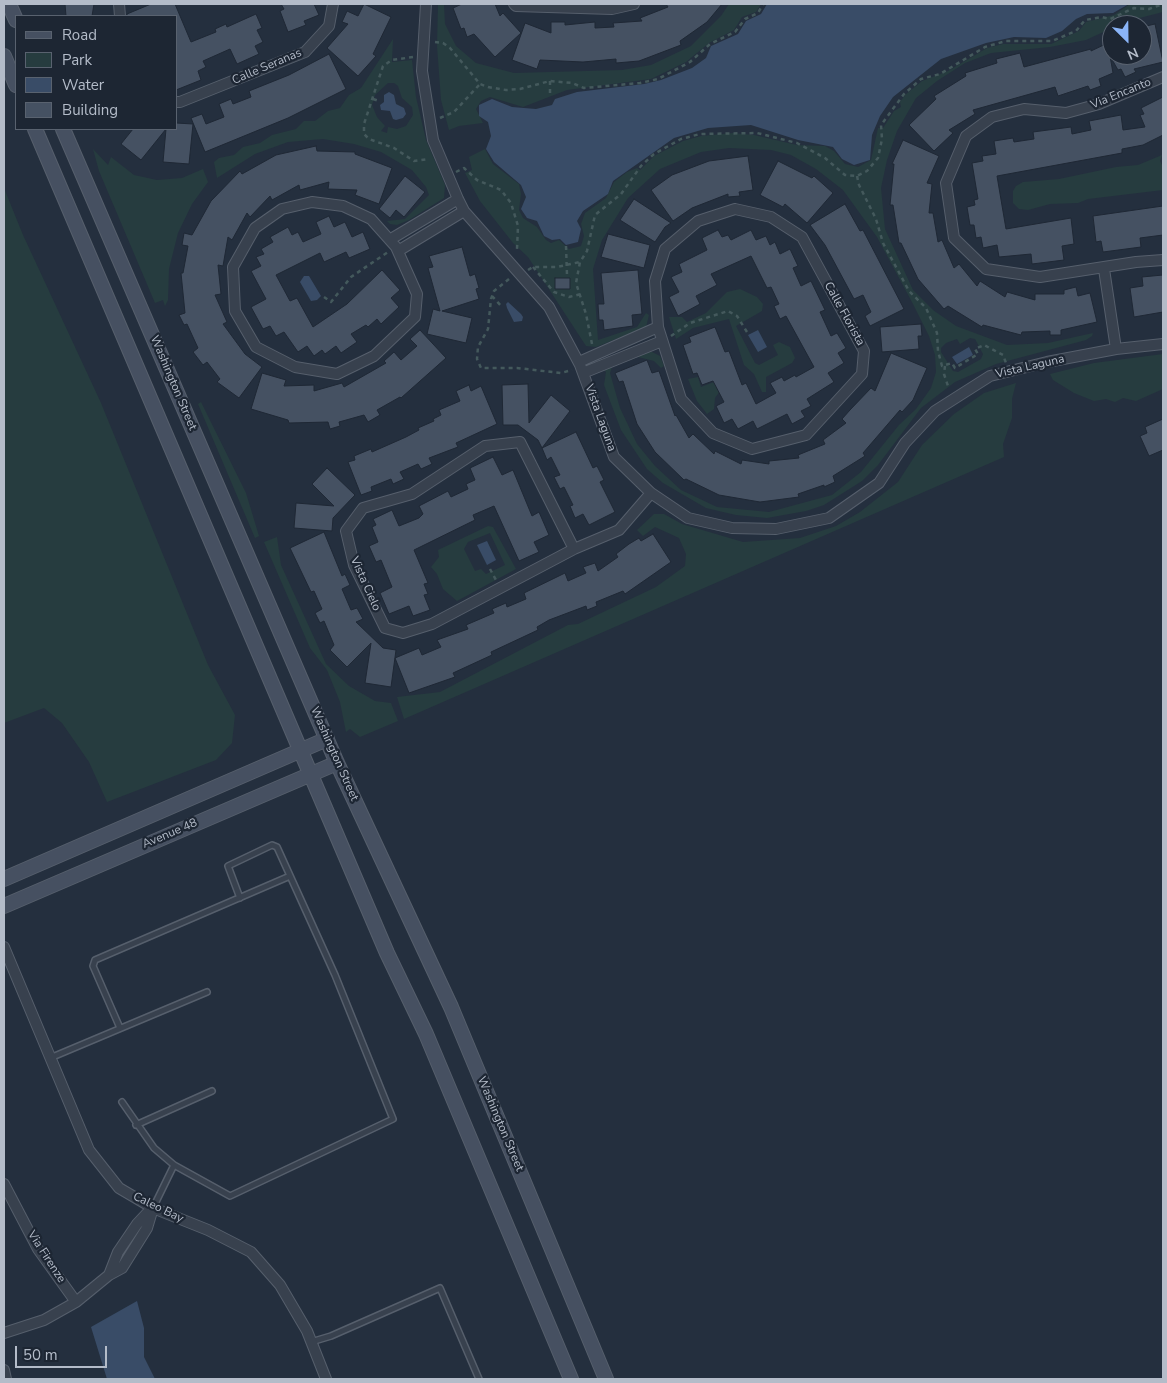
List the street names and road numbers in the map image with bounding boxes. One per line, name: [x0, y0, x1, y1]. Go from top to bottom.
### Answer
street label: Calle Seranas: [230, 46, 304, 88]
street label: Via Encanto: [1089, 75, 1153, 113]
street label: Calle Florista: [821, 280, 867, 348]
street label: Washington Street: [147, 333, 199, 433]
street label: Vista Laguna: [994, 352, 1066, 382]
street label: Vista Laguna: [581, 383, 619, 453]
street label: Vista Cielo: [347, 555, 383, 613]
street label: Washington Street: [307, 705, 361, 803]
street label: Avenue 48: [140, 816, 200, 852]
street label: Washington Street: [474, 1074, 526, 1174]
street label: Caleo Bay: [130, 1190, 186, 1226]
street label: Via Firenze: [24, 1228, 68, 1286]

